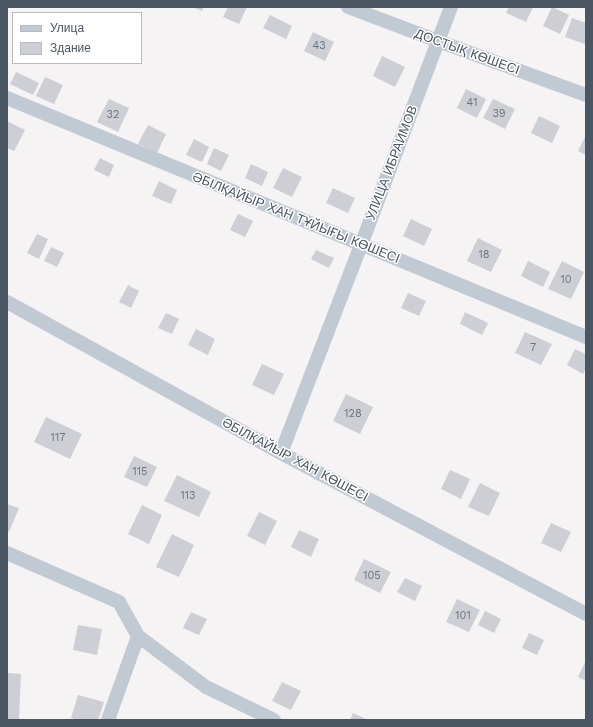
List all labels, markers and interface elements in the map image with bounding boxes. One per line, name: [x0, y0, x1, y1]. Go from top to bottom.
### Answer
legend: [12, 12, 142, 64]
text: Улица: [50, 21, 84, 35]
street label: ДОСТЫҚ КӨШЕСІ: [412, 26, 522, 78]
house number: 43: [312, 39, 326, 53]
text: Здание: [50, 41, 91, 55]
house number: 41: [467, 96, 477, 110]
street label: УЛИЦА ИБРАИМОВ: [363, 103, 421, 223]
house number: 39: [492, 107, 506, 121]
house number: 32: [107, 108, 119, 122]
street label: ӘБІЛҚАЙЫР ХАН ТҰЙЫҒЫ КӨШЕСІ: [190, 169, 402, 267]
house number: 18: [478, 248, 490, 262]
house number: 10: [560, 273, 572, 287]
house number: 7: [530, 341, 536, 355]
house number: 128: [344, 407, 362, 421]
street label: ӘБІЛҚАЙЫР ХАН КӨШЕСІ: [219, 415, 371, 505]
house number: 117: [51, 431, 65, 445]
house number: 115: [133, 465, 147, 479]
house number: 113: [181, 489, 195, 503]
house number: 105: [363, 569, 381, 583]
house number: 101: [455, 609, 471, 623]

